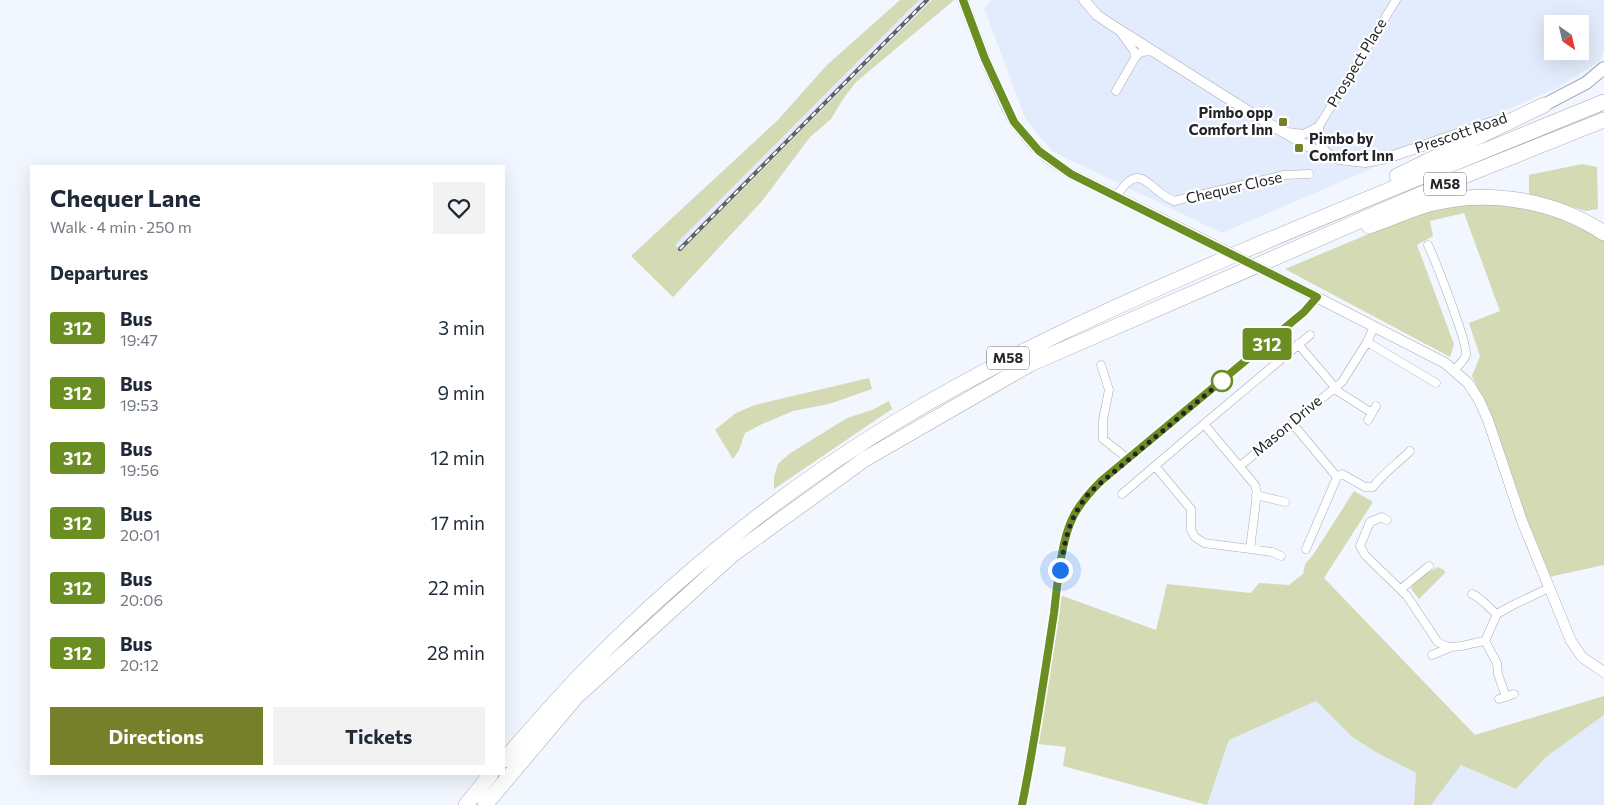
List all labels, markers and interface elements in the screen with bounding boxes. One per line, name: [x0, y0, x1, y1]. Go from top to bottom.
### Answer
street label: Prospect Place: [1323, 15, 1390, 110]
north arrow: [1544, 15, 1589, 60]
map controls: [1544, 15, 1589, 60]
place label: Pimbo opp Comfort Inn: [1188, 103, 1273, 138]
street label: Prescott Road: [1412, 108, 1509, 156]
marker: Pimbo opp Comfort Inn: [1277, 116, 1289, 128]
place label: Pimbo by Comfort Inn: [1309, 129, 1394, 164]
marker: Pimbo by Comfort Inn: [1293, 142, 1305, 154]
street label: Chequer Close: [1184, 167, 1284, 207]
road number: M58: [1424, 172, 1466, 195]
button: heart: [433, 182, 485, 234]
text: Chequer Lane: [50, 183, 201, 212]
text: Walk · 4 min · 250 m: [50, 217, 192, 236]
text: Departures: [50, 261, 148, 284]
text: Bus: [120, 307, 152, 330]
text: 3 min: [438, 316, 485, 339]
text: 312: [63, 317, 92, 339]
line badge: 312: [1238, 328, 1296, 360]
text: 19:47: [120, 330, 158, 349]
text: 312: [1253, 333, 1281, 355]
road number: M58: [987, 346, 1029, 369]
unlabelled marker: [1211, 370, 1233, 392]
text: Bus: [120, 372, 152, 395]
text: 9 min: [437, 381, 485, 404]
text: 312: [63, 382, 92, 404]
street label: Mason Drive: [1248, 391, 1325, 460]
text: 19:53: [120, 395, 159, 414]
text: Bus: [120, 437, 152, 460]
text: 12 min: [430, 446, 485, 469]
text: 312: [63, 447, 92, 469]
text: 19:56: [120, 460, 159, 479]
text: Bus: [120, 502, 152, 525]
text: 17 min: [431, 511, 485, 534]
text: 312: [63, 512, 92, 534]
text: 20:01: [120, 525, 160, 544]
your location: [1048, 558, 1073, 583]
text: Bus: [120, 567, 152, 590]
text: 22 min: [428, 576, 485, 599]
text: 312: [63, 577, 92, 599]
text: 20:06: [120, 590, 163, 609]
text: Bus: [120, 632, 152, 655]
text: 28 min: [427, 641, 485, 664]
text: 312: [63, 642, 92, 664]
text: 20:12: [120, 655, 159, 674]
button: Directions: [50, 707, 263, 765]
button: Tickets: [273, 707, 485, 765]

